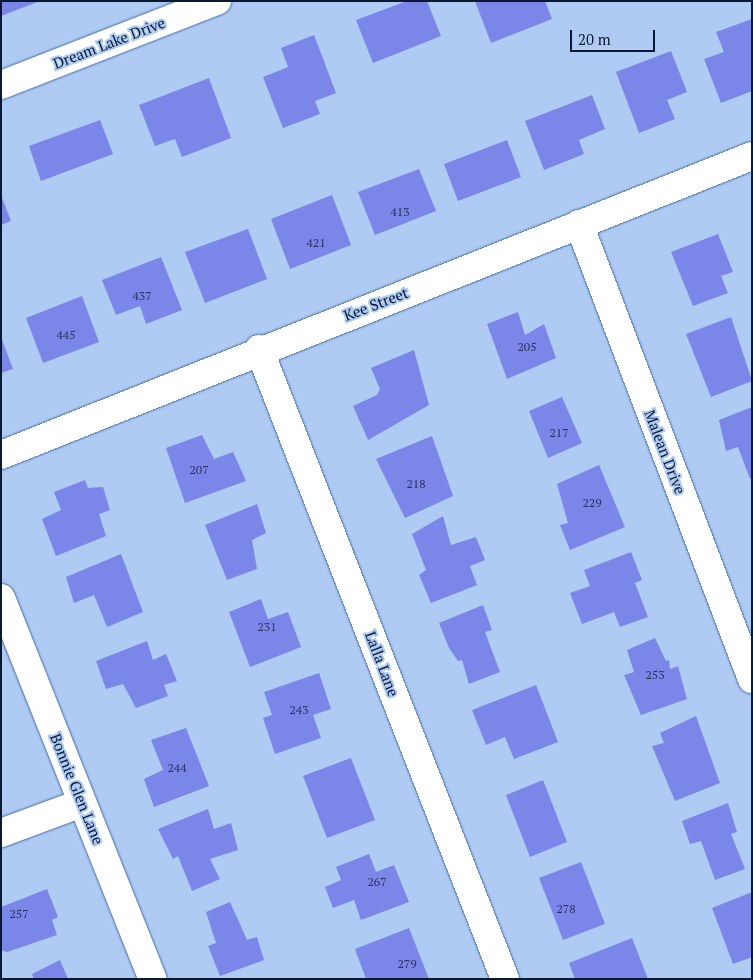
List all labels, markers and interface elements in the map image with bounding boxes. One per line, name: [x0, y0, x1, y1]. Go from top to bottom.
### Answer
street label: Dream Lake Drive: [50, 13, 168, 73]
scale bar: [573, 20, 658, 52]
text: 20 m: [578, 29, 611, 49]
house number: 413: [390, 205, 410, 219]
house number: 421: [306, 236, 326, 250]
street label: Kee Street: [341, 283, 411, 325]
house number: 437: [132, 289, 152, 303]
house number: 445: [56, 328, 76, 342]
house number: 205: [517, 340, 537, 354]
street label: Malean Drive: [641, 407, 689, 497]
house number: 217: [549, 426, 569, 440]
house number: 207: [189, 463, 209, 477]
house number: 218: [406, 477, 426, 491]
house number: 229: [582, 496, 602, 510]
house number: 231: [257, 620, 277, 634]
street label: Lalla Lane: [361, 629, 403, 699]
house number: 253: [645, 668, 665, 682]
house number: 243: [289, 703, 309, 717]
street label: Bonnie Glen Lane: [47, 731, 107, 847]
house number: 244: [167, 761, 187, 775]
house number: 267: [367, 875, 387, 889]
house number: 278: [556, 902, 576, 916]
house number: 257: [9, 907, 29, 921]
house number: 279: [397, 957, 417, 971]

